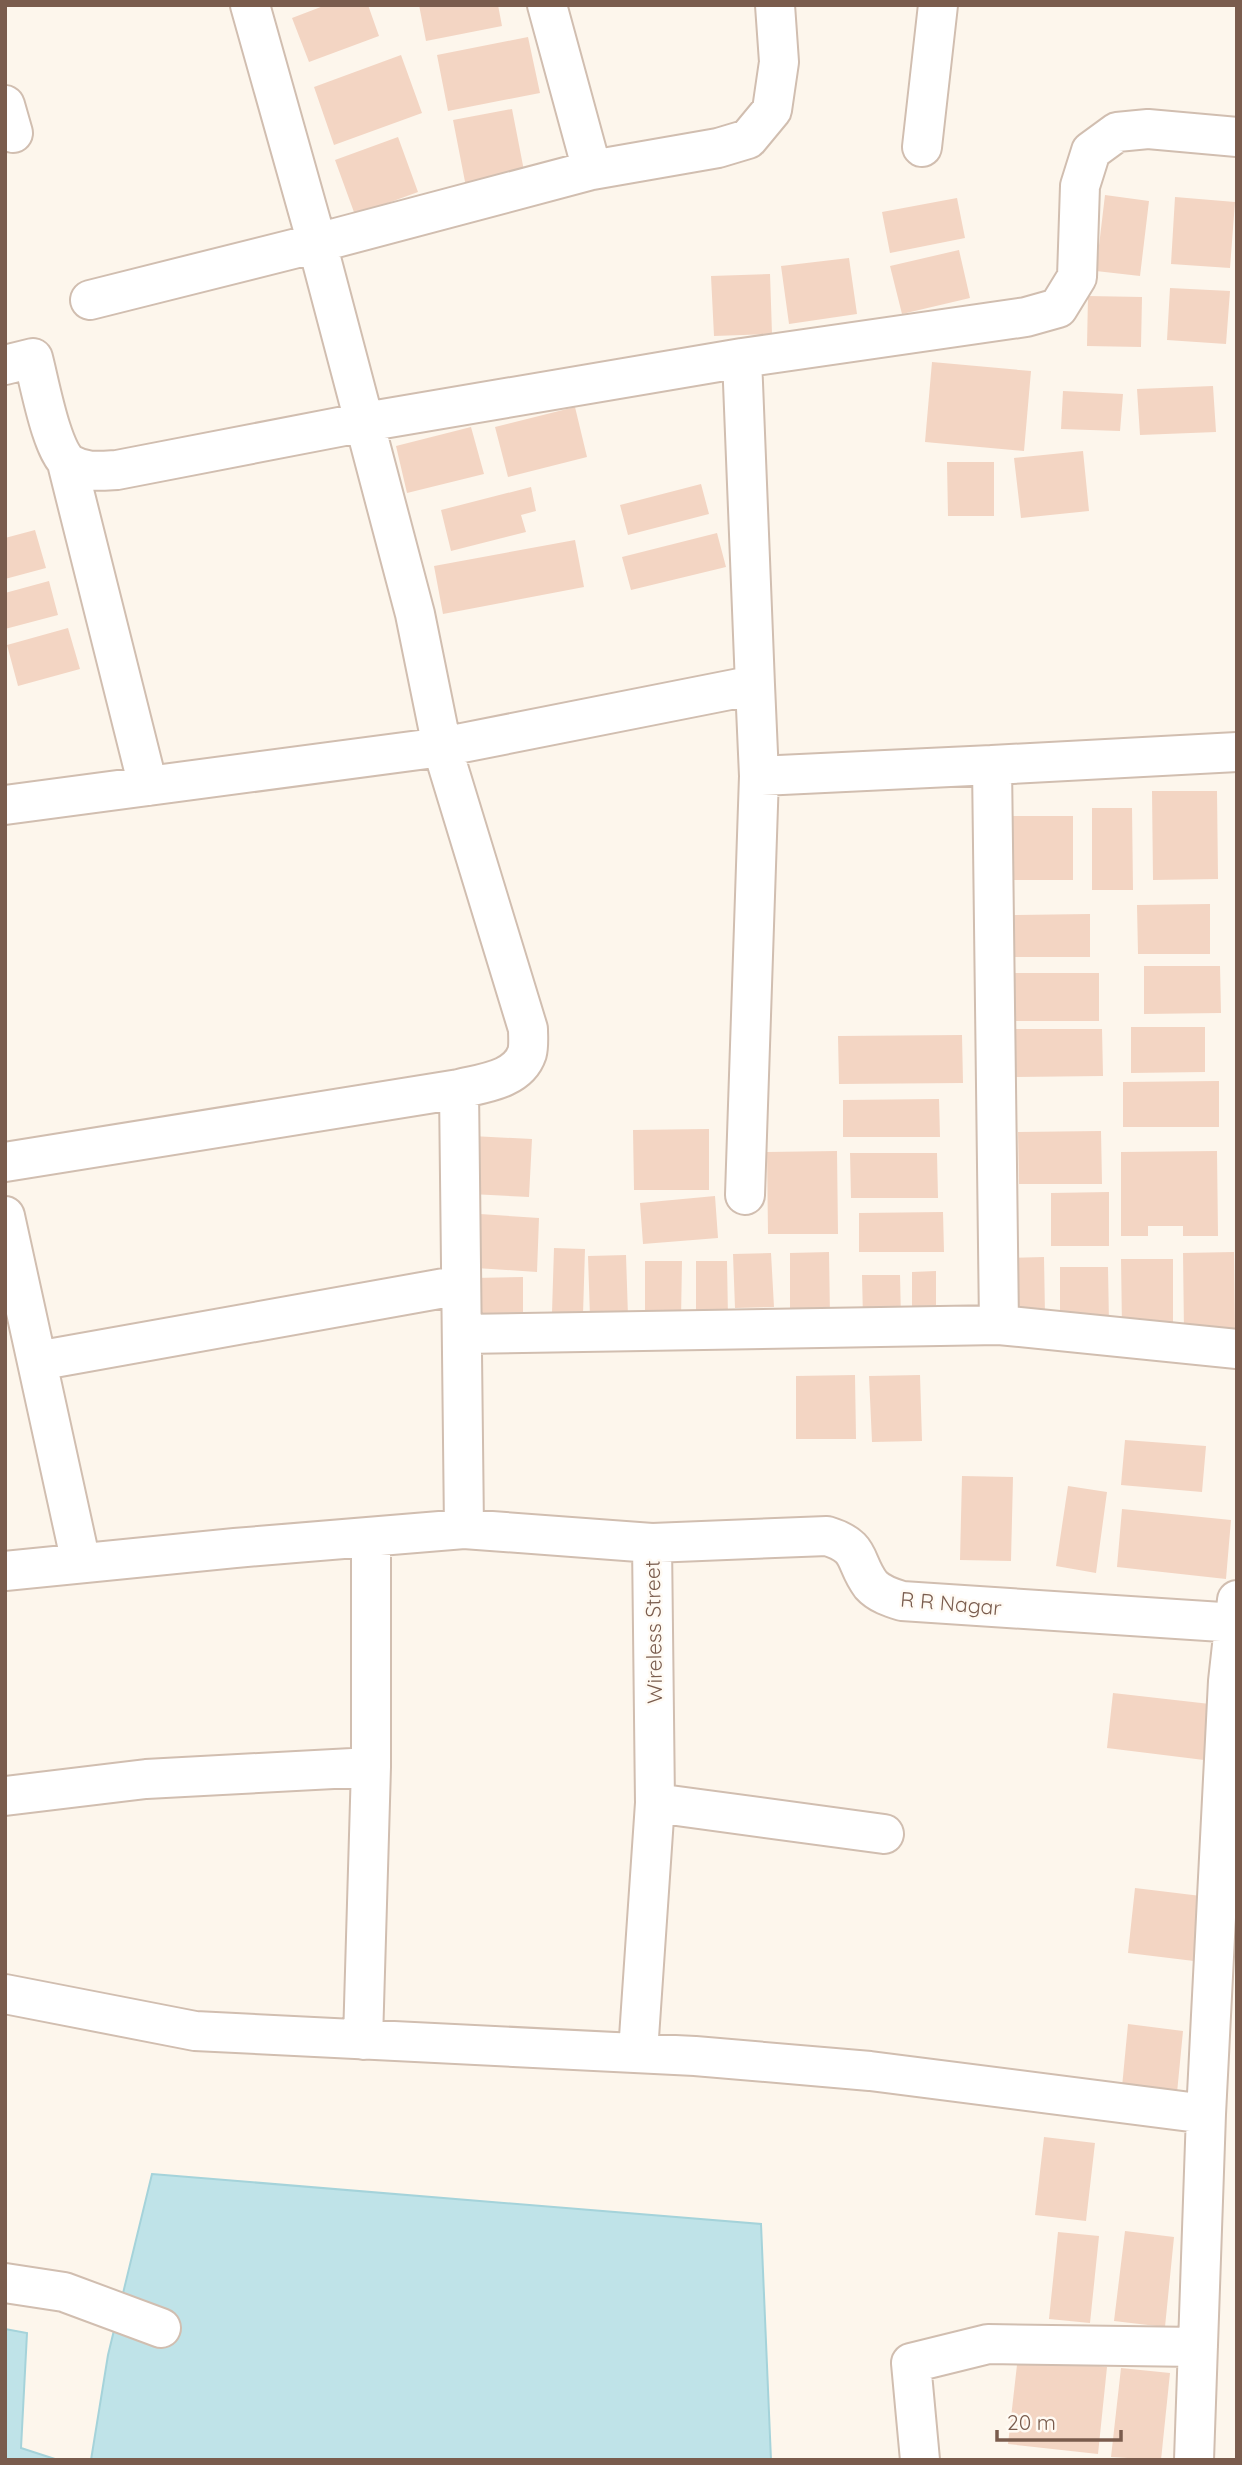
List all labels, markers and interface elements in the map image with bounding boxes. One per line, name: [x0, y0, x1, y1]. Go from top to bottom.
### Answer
street label: Wireless Street: [639, 1560, 667, 1704]
street label: R R Nagar: [899, 1586, 1003, 1620]
scale bar: [997, 2398, 1121, 2442]
text: 20 m: [1007, 2409, 1056, 2435]

